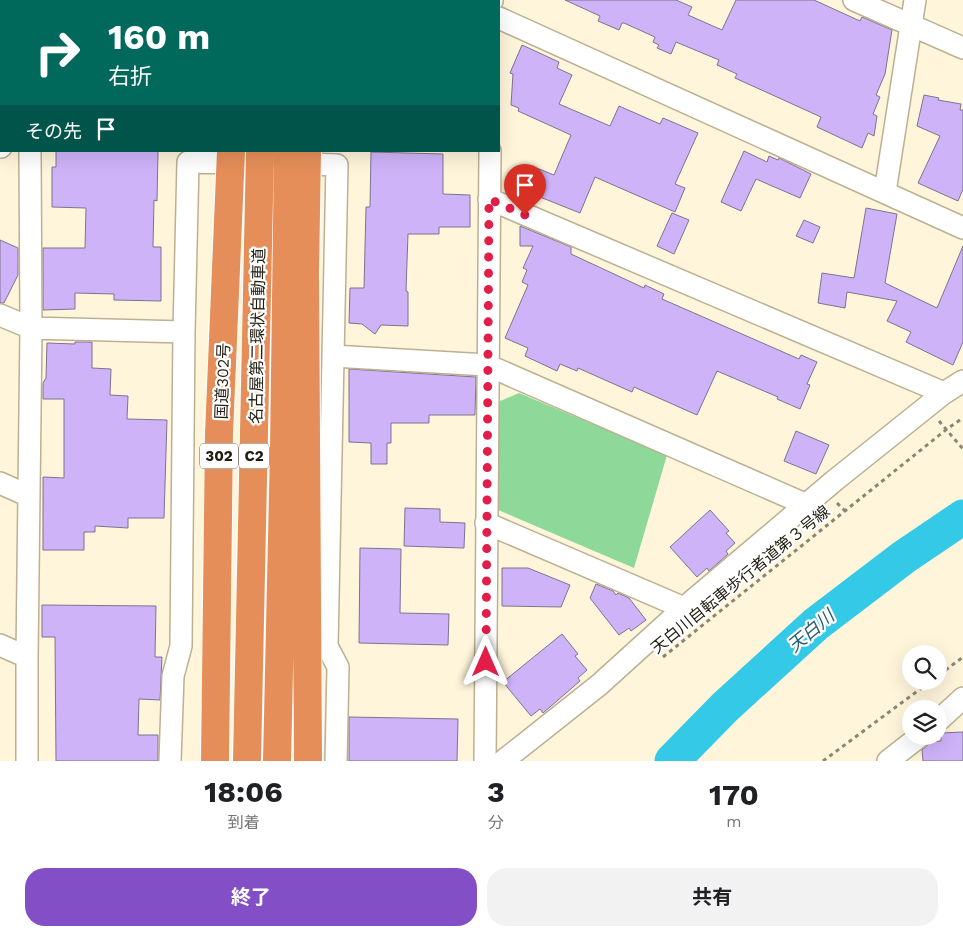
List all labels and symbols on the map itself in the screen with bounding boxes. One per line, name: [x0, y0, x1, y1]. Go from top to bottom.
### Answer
pin: [504, 164, 546, 215]
street label: 名古屋第二環状自動車道: [246, 248, 269, 424]
street label: 国道302号: [212, 342, 233, 420]
road number: 302: [200, 444, 238, 468]
road number: C2: [239, 444, 269, 468]
street label: 天白川自転車歩行者道第３号線: [647, 501, 833, 657]
water label: 天白川: [783, 605, 839, 657]
position arrow: [459, 635, 511, 687]

